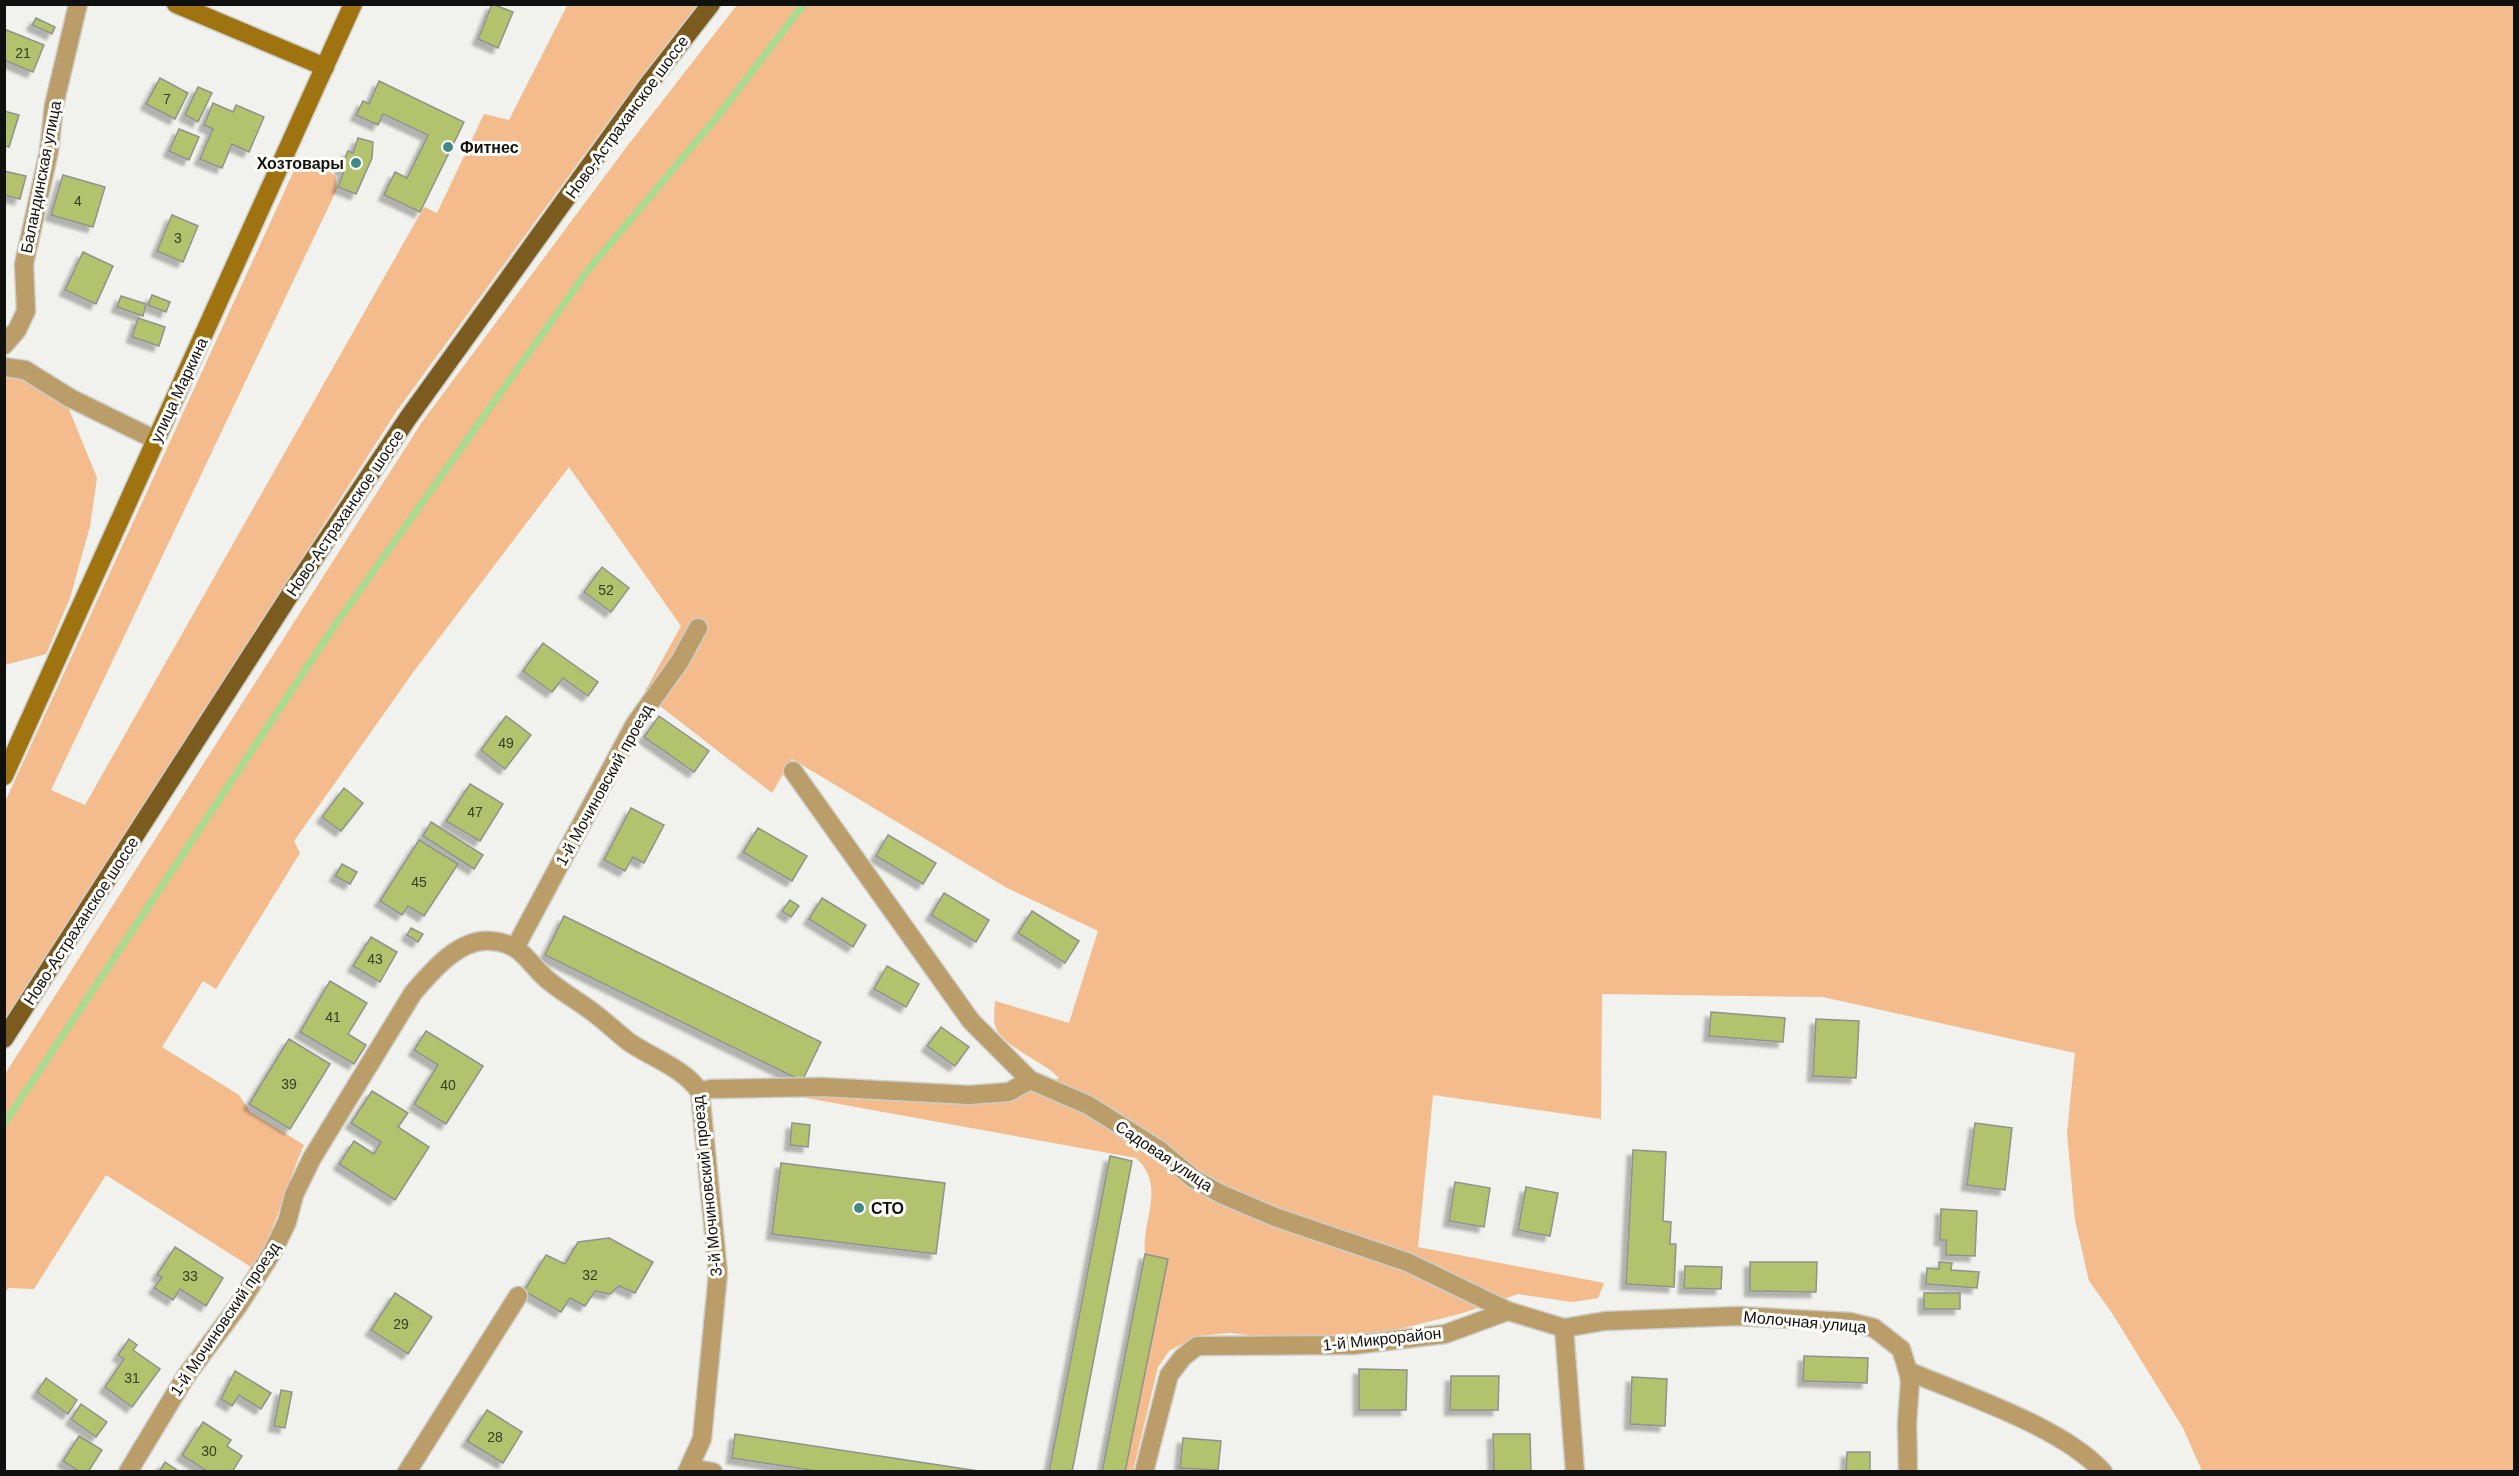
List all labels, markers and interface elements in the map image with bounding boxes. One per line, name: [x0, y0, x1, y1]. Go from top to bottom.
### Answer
street label: Ново-Астраханское шоссе: [562, 32, 692, 201]
house number: 21: [15, 45, 31, 61]
house number: 7: [163, 91, 171, 107]
street label: Баландинская улица: [18, 99, 64, 255]
place label: Фитнес: [460, 139, 519, 156]
marker: Фитнес: [441, 140, 455, 154]
place label: Хозтовары: [257, 155, 344, 172]
marker: Хозтовары: [349, 156, 363, 170]
house number: 4: [74, 193, 82, 209]
house number: 3: [174, 230, 182, 246]
street label: улица Маркина: [147, 335, 211, 445]
street label: Ново-Астраханское шоссе: [283, 427, 407, 599]
house number: 52: [598, 582, 614, 598]
street label: 1-й Мочиновский проезд: [553, 701, 656, 869]
house number: 49: [498, 735, 514, 751]
house number: 47: [467, 804, 483, 820]
street label: Ново-Астраханское шоссе: [20, 834, 142, 1008]
house number: 45: [411, 874, 427, 890]
house number: 43: [367, 951, 383, 967]
house number: 41: [325, 1009, 341, 1025]
house number: 39: [281, 1076, 297, 1092]
house number: 40: [440, 1077, 456, 1093]
street label: 3-й Мочиновский проезд: [689, 1094, 725, 1277]
street label: Садовая улица: [1112, 1117, 1216, 1195]
place label: СТО: [871, 1200, 904, 1217]
marker: СТО: [852, 1201, 866, 1215]
street label: 1-й Мочиновский проезд: [167, 1238, 283, 1399]
house number: 32: [582, 1267, 598, 1283]
house number: 33: [182, 1268, 198, 1284]
street label: Молочная улица: [1743, 1308, 1867, 1336]
house number: 29: [393, 1316, 409, 1332]
street label: 1-й Микрорайон: [1322, 1324, 1442, 1354]
house number: 31: [124, 1370, 140, 1386]
house number: 28: [487, 1429, 503, 1445]
house number: 30: [201, 1443, 217, 1459]

